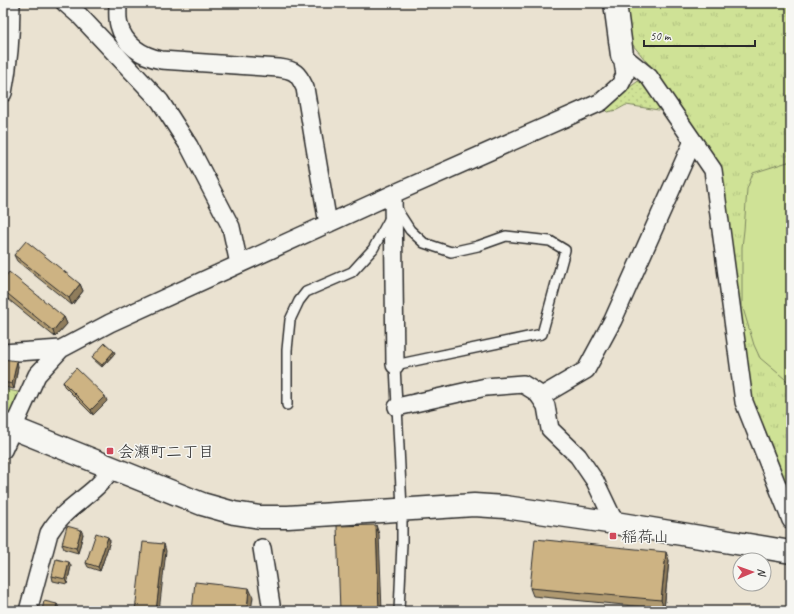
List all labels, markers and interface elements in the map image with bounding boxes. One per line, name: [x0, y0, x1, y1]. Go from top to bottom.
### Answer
scale bar: [644, 22, 755, 48]
text: 50 m: [650, 28, 672, 44]
place label: 会瀬町二丁目: [118, 442, 214, 462]
marker: 会瀬町二丁目: [105, 446, 115, 456]
place label: 稲荷山: [621, 527, 669, 547]
marker: 稲荷山: [608, 531, 618, 541]
north arrow: [732, 552, 772, 592]
text: N: [755, 568, 769, 577]

